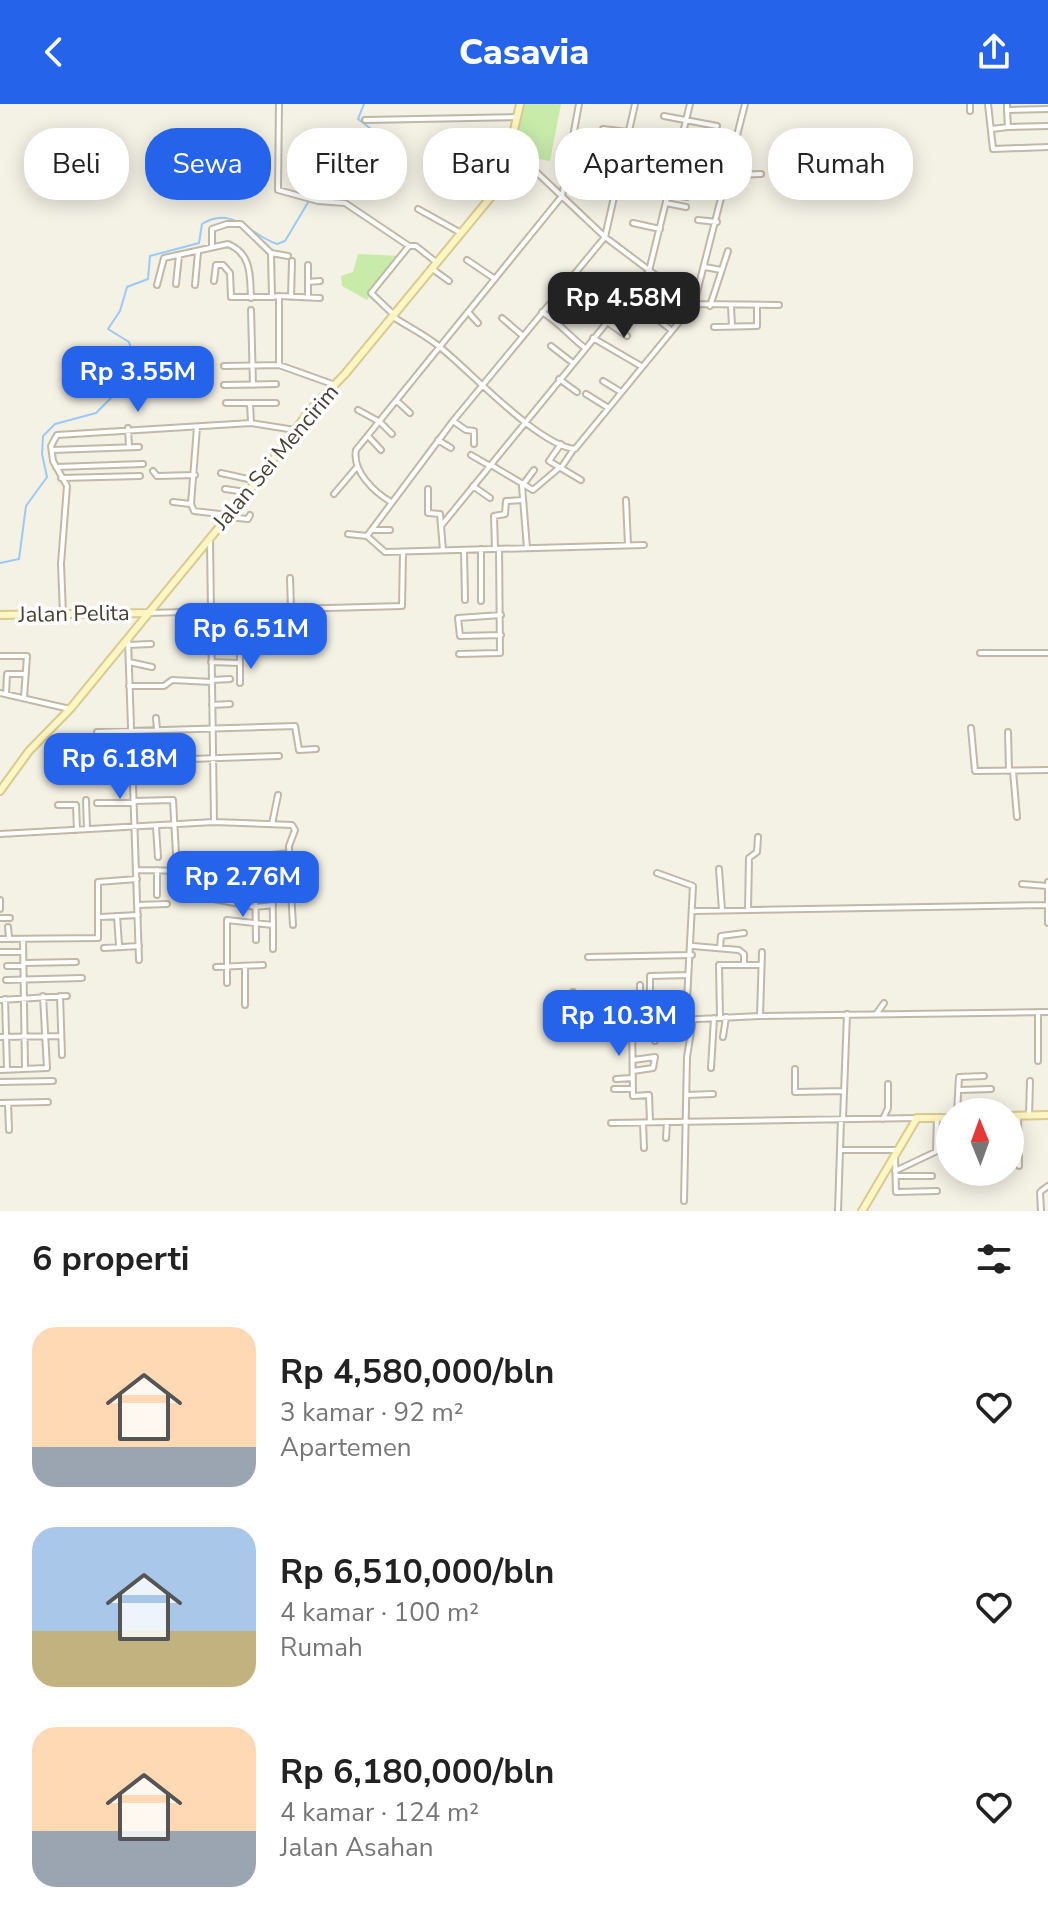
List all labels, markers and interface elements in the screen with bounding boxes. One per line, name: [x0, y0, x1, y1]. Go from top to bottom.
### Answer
text: Casavia: [459, 28, 589, 77]
icon: back: [32, 30, 76, 74]
icon: share: [972, 30, 1016, 74]
chip: Beli: [24, 128, 129, 200]
chip: Sewa: [145, 128, 271, 200]
chip: Filter: [287, 128, 407, 200]
chip: Baru: [423, 128, 539, 200]
chip: Apartemen: [555, 128, 752, 200]
chip: Rumah: [768, 128, 913, 200]
pin: Rp 4.58M: [541, 272, 707, 340]
text: Rp 4.58M: [566, 280, 682, 315]
pin: Rp 3.55M: [55, 346, 221, 414]
text: Rp 3.55M: [80, 354, 196, 389]
street label: Jalan Sei Mencirim: [206, 378, 346, 537]
street label: Jalan Pelita: [17, 598, 130, 630]
pin: Rp 6.51M: [168, 603, 334, 671]
text: Rp 6.51M: [193, 611, 309, 646]
pin: Rp 6.18M: [37, 733, 203, 801]
text: Rp 6.18M: [62, 741, 178, 776]
pin: Rp 2.76M: [160, 851, 326, 919]
text: Rp 2.76M: [185, 859, 301, 894]
pin: Rp 10.3M: [536, 990, 702, 1058]
text: Rp 10.3M: [561, 998, 677, 1033]
north arrow: [936, 1098, 1024, 1186]
map controls: [936, 1098, 1024, 1186]
text: 6 properti: [32, 1236, 189, 1282]
icon: filters: [972, 1237, 1016, 1281]
text: Rp 4,580,000/bln: [280, 1349, 554, 1395]
icon: home: [96, 1359, 192, 1455]
icon: heart: [972, 1385, 1016, 1429]
text: 3 kamar · 92 m²: [280, 1395, 464, 1430]
text: Apartemen: [280, 1430, 412, 1465]
text: Rp 6,510,000/bln: [280, 1549, 554, 1595]
icon: home: [96, 1559, 192, 1655]
icon: heart: [972, 1585, 1016, 1629]
text: 4 kamar · 100 m²: [280, 1595, 479, 1630]
text: Rumah: [280, 1630, 363, 1665]
text: Rp 6,180,000/bln: [280, 1749, 554, 1795]
icon: home: [96, 1759, 192, 1855]
icon: heart: [972, 1785, 1016, 1829]
text: 4 kamar · 124 m²: [280, 1795, 479, 1830]
text: Jalan Asahan: [280, 1830, 434, 1865]

